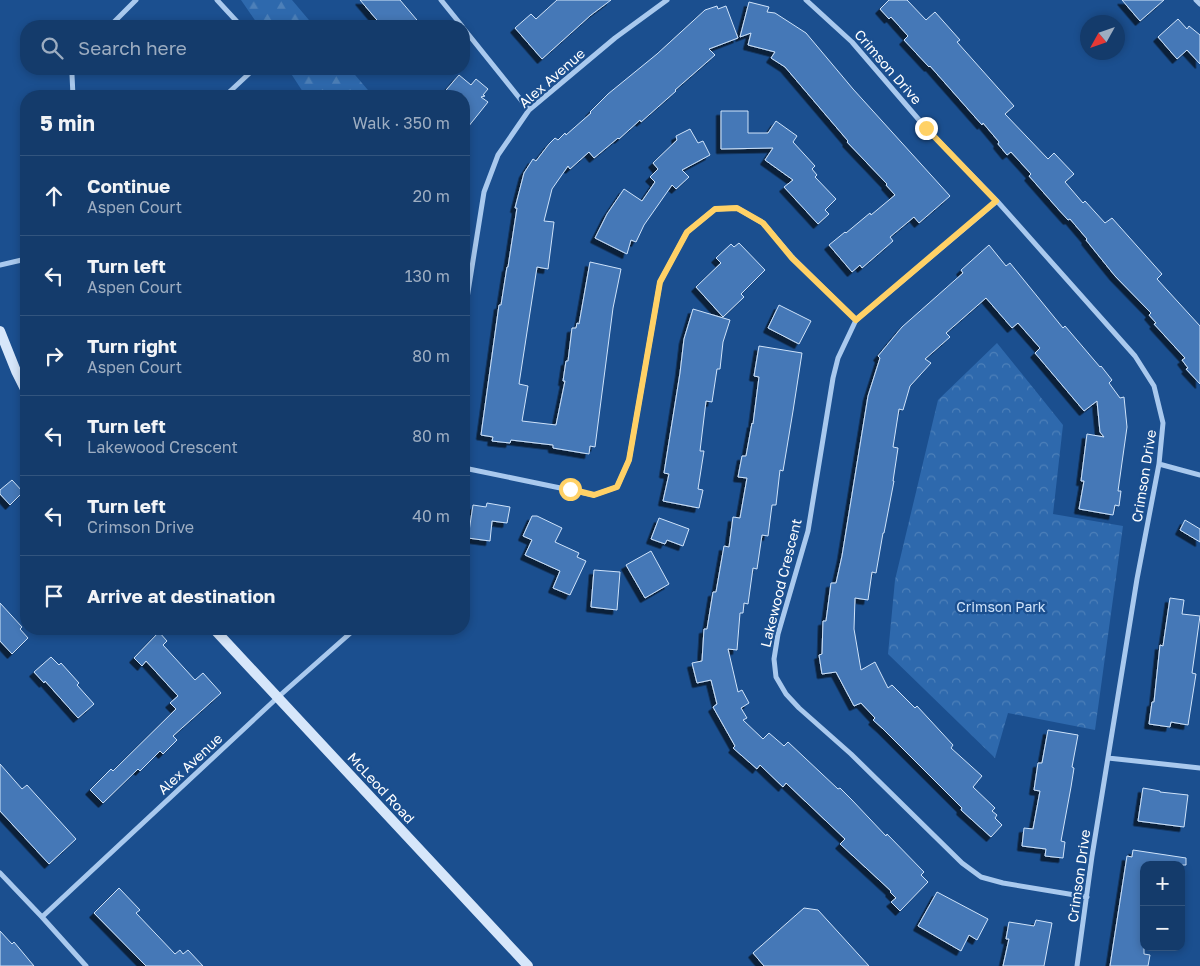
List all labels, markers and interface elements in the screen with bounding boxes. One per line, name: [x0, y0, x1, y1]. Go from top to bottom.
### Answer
north arrow: [1080, 15, 1125, 60]
search box: [20, 20, 470, 75]
street label: Crimson Drive: [851, 26, 926, 108]
icon: search: [38, 34, 66, 62]
text: Search here: [78, 36, 187, 59]
street label: Alex Avenue: [515, 44, 588, 111]
text: 5 min: [40, 110, 95, 136]
text: Walk · 350 m: [353, 113, 450, 133]
route end: [915, 117, 938, 140]
text: Continue: [87, 174, 170, 197]
icon: ahead: [40, 182, 68, 210]
text: 20 m: [413, 186, 450, 206]
text: Aspen Court: [87, 197, 182, 217]
text: Turn left: [87, 254, 166, 277]
icon: left: [40, 262, 68, 290]
text: 130 m: [405, 266, 450, 286]
text: Aspen Court: [87, 277, 182, 297]
text: Turn right: [87, 334, 177, 357]
icon: right: [40, 342, 68, 370]
text: 80 m: [412, 346, 450, 366]
text: Aspen Court: [87, 357, 182, 377]
text: Turn left: [87, 414, 166, 437]
icon: left: [40, 422, 68, 450]
text: 80 m: [412, 426, 450, 446]
street label: Crimson Drive: [1128, 428, 1159, 524]
text: Lakewood Crescent: [87, 437, 238, 457]
route start: [559, 478, 582, 501]
text: Turn left: [87, 494, 166, 517]
icon: left: [40, 502, 68, 530]
text: 40 m: [412, 506, 450, 526]
text: Crimson Drive: [87, 517, 194, 537]
street label: Lakewood Crescent: [756, 517, 805, 649]
icon: arrive: [40, 582, 68, 610]
text: Arrive at destination: [87, 584, 275, 607]
park label: Crimson Park: [956, 598, 1046, 615]
street label: Alex Avenue: [154, 729, 225, 798]
street label: McLeod Road: [344, 749, 418, 827]
street label: Crimson Drive: [1064, 828, 1093, 924]
map controls: [1140, 861, 1185, 951]
button: +: [1140, 861, 1185, 906]
button: −: [1140, 906, 1185, 951]

